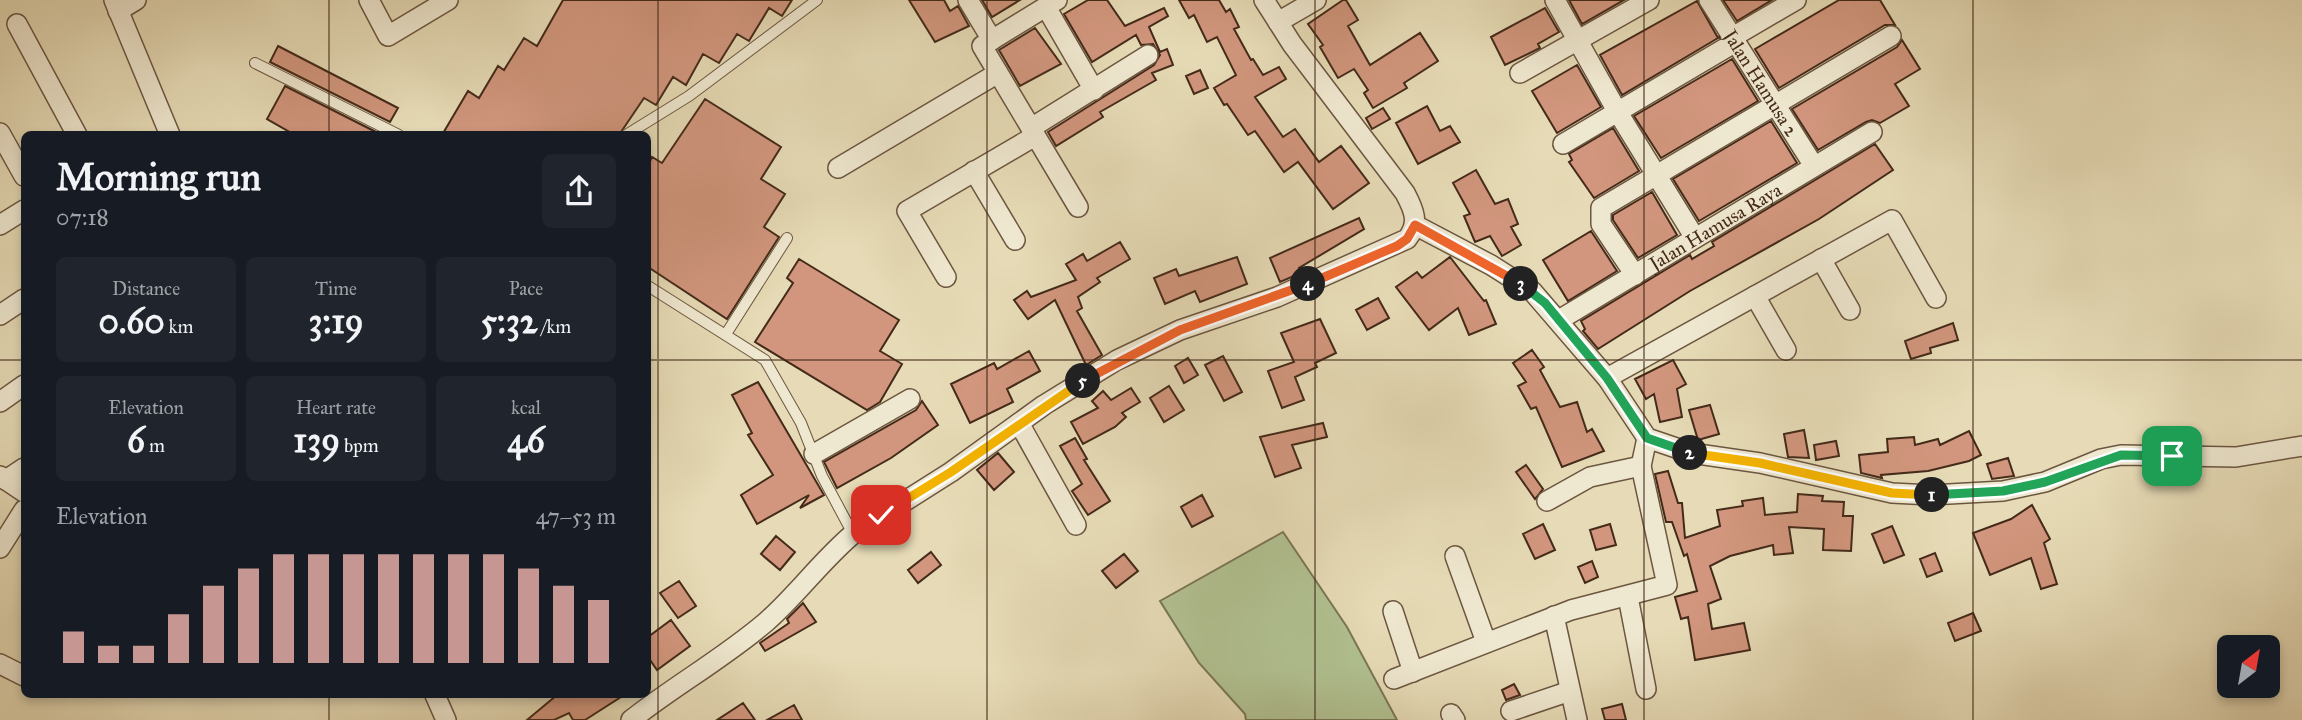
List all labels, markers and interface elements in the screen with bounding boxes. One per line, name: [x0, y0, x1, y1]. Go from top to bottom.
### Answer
street label: Jalan Hamusa 2: [1717, 24, 1804, 141]
text: Morning run: [56, 154, 261, 200]
button: share: [542, 154, 616, 228]
street label: Jalan Hamusa Raya: [1643, 178, 1786, 277]
text: 07:18: [56, 203, 109, 231]
pin: 4: [1290, 266, 1326, 302]
pin: 3: [1504, 266, 1538, 302]
text: 4: [1302, 272, 1313, 295]
text: 3: [1517, 272, 1524, 295]
text: Distance: [112, 277, 180, 300]
text: Time: [315, 277, 357, 300]
text: Pace: [509, 277, 543, 300]
text: 0.60: [99, 300, 165, 343]
text: 3:19: [308, 300, 364, 343]
text: 5:32: [481, 300, 537, 343]
text: km: [165, 315, 193, 338]
text: /km: [537, 315, 571, 338]
pin: 5: [1066, 364, 1100, 398]
text: 5: [1078, 369, 1087, 392]
text: Elevation: [108, 396, 184, 419]
text: Heart rate: [296, 396, 376, 419]
text: kcal: [511, 396, 541, 419]
text: 6: [127, 419, 145, 462]
text: 139: [293, 419, 340, 462]
text: 46: [507, 419, 545, 462]
pin: [2142, 426, 2202, 486]
text: m: [145, 434, 165, 457]
text: bpm: [340, 434, 379, 457]
pin: 2: [1672, 435, 1708, 470]
icon: arrive: [2153, 437, 2191, 475]
text: 2: [1685, 441, 1694, 464]
pin: 1: [1914, 477, 1950, 512]
text: 1: [1928, 483, 1935, 506]
pin: [851, 485, 911, 545]
icon: check: [862, 496, 900, 534]
text: Elevation: [56, 502, 147, 530]
text: 47–53 m: [536, 502, 616, 530]
north arrow: [2217, 635, 2280, 698]
map controls: [2217, 635, 2280, 698]

